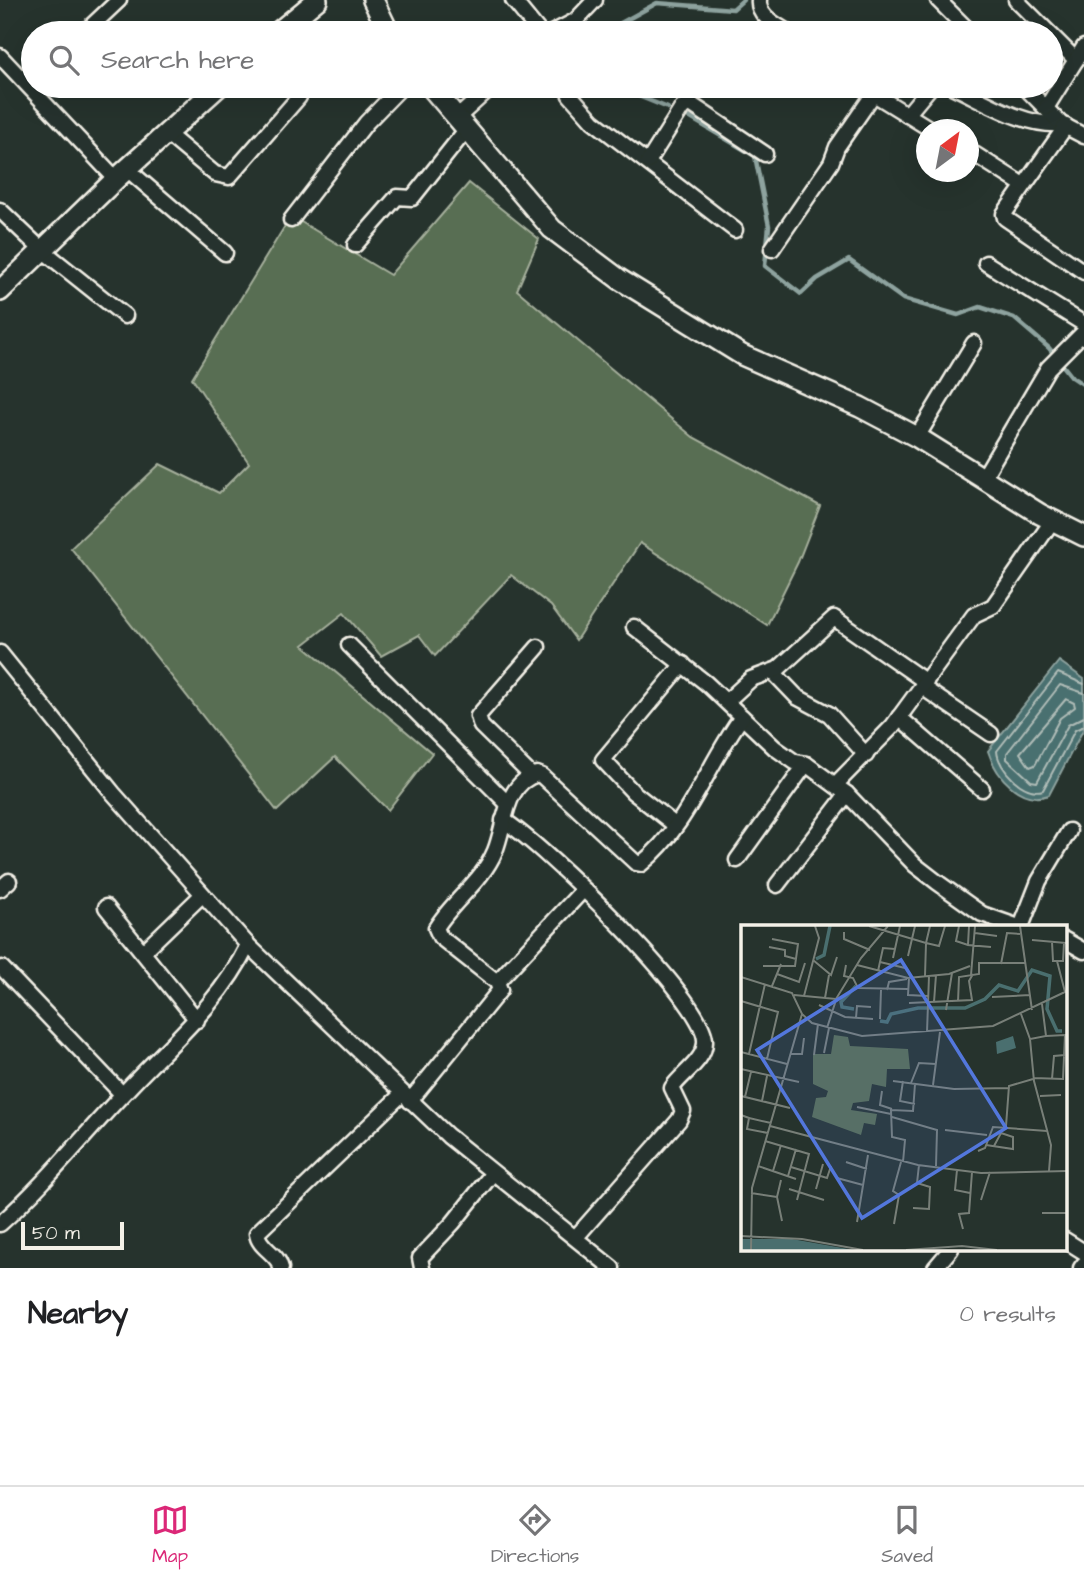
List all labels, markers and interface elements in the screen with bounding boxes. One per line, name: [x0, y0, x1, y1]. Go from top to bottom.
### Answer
search box: [21, 21, 1063, 98]
icon: search: [45, 41, 83, 79]
text: Search here: [101, 42, 254, 78]
north arrow: [916, 119, 979, 182]
inset map: [741, 925, 1066, 1250]
scale bar: [21, 1219, 124, 1251]
text: 50 m: [32, 1220, 80, 1247]
text: Nearby: [28, 1293, 128, 1335]
text: 0 results: [959, 1298, 1056, 1330]
tab: Map: [151, 1501, 189, 1570]
tab: Directions: [491, 1501, 579, 1570]
tab: Saved: [881, 1501, 933, 1570]

